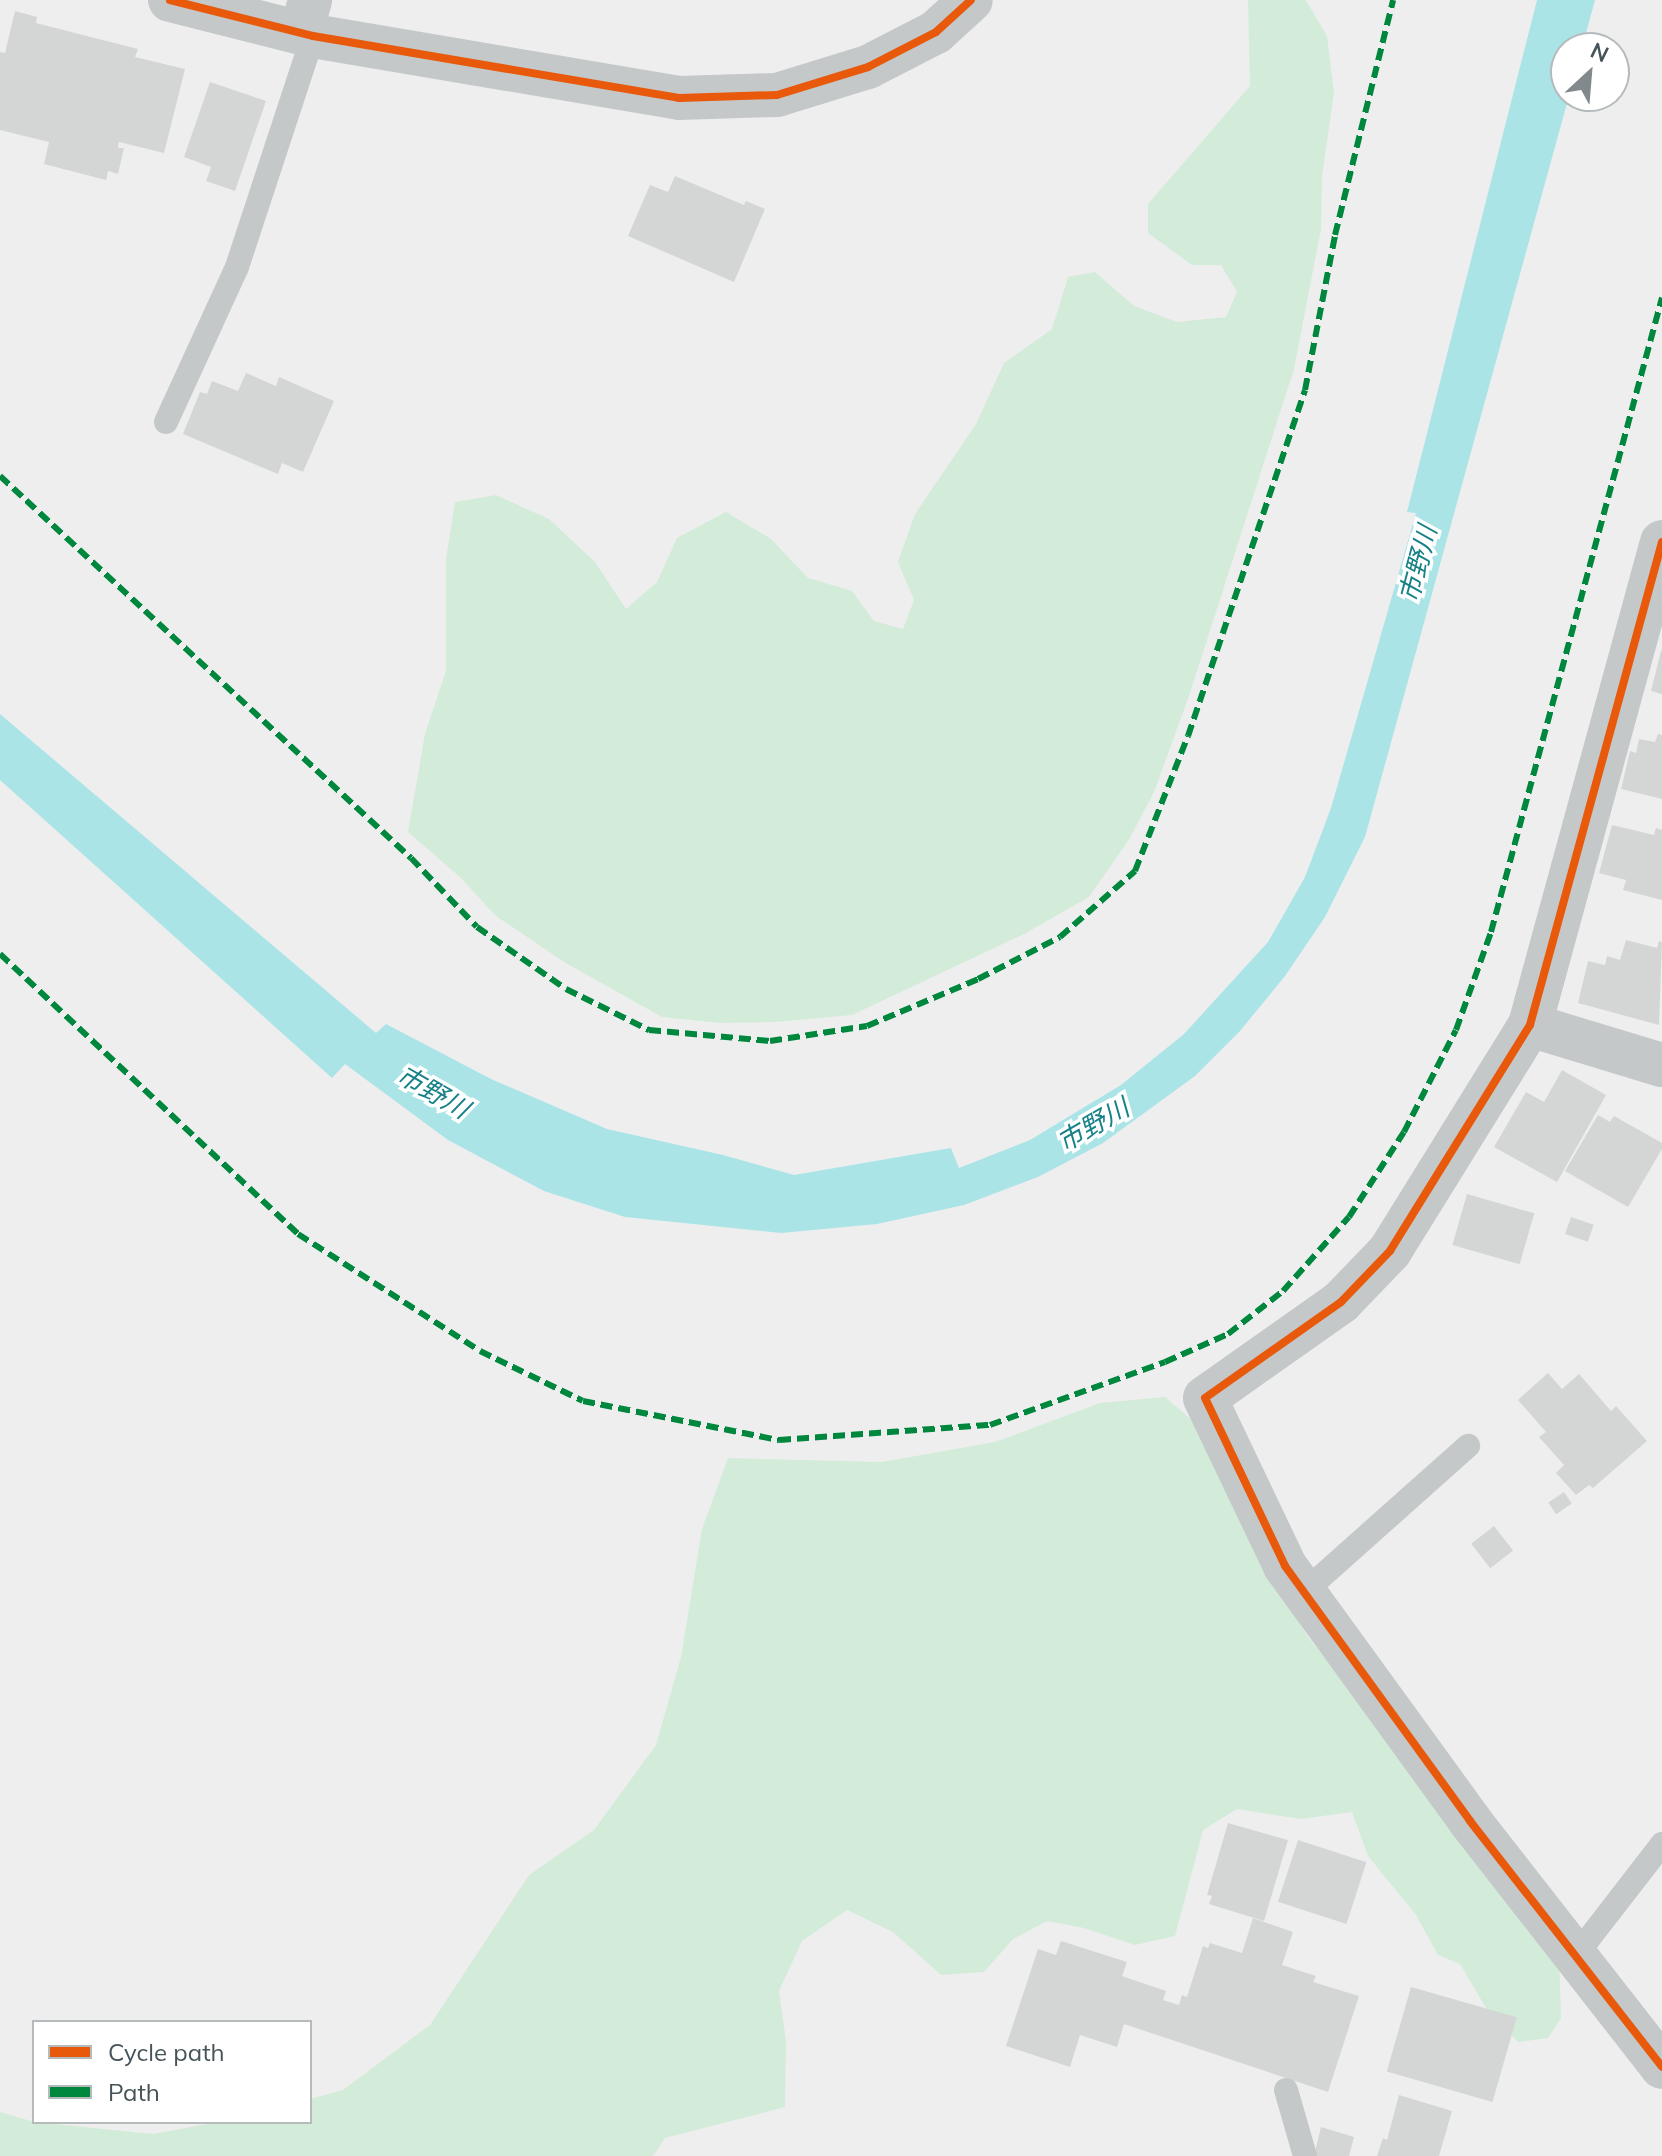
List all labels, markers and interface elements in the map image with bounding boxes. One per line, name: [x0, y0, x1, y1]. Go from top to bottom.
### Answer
north arrow: [1550, 32, 1630, 112]
text: N: [1586, 36, 1613, 68]
water label: 市野川: [1393, 522, 1443, 606]
water label: 市野川: [391, 1059, 475, 1125]
water label: 市野川: [1051, 1092, 1135, 1158]
legend: [32, 2020, 312, 2124]
text: Cycle path: [108, 2037, 225, 2067]
text: Path: [108, 2077, 160, 2107]

